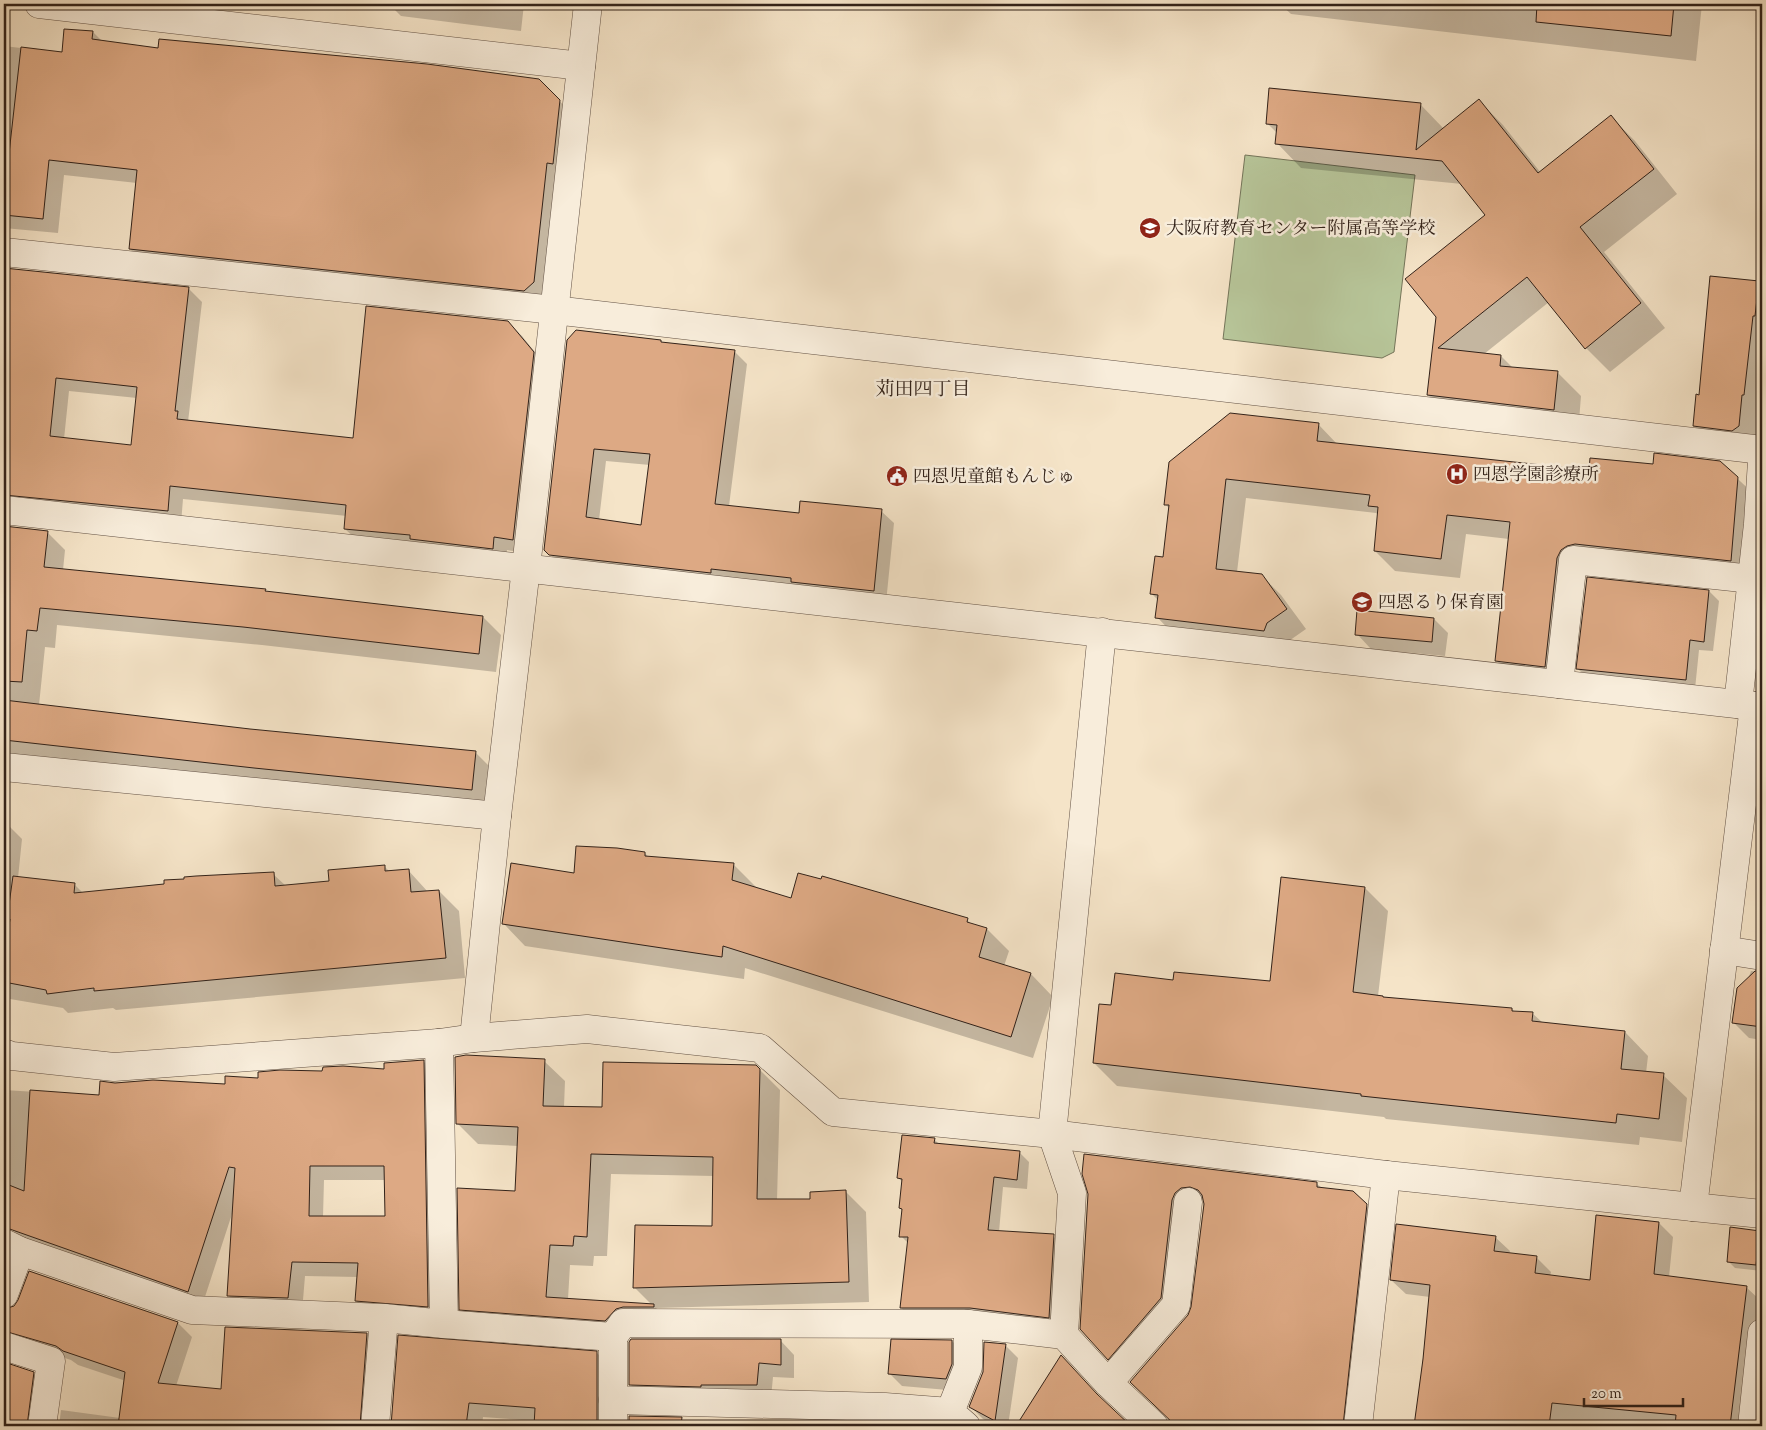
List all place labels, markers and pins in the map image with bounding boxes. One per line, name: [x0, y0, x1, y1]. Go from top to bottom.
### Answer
school or university icon: 大阪府教育センター附属高等学校: [1138, 216, 1162, 240]
place label: 大阪府教育センター附属高等学校: [1166, 217, 1435, 243]
hospital icon: 四恩学園診療所: [1445, 462, 1469, 486]
place label: 四恩学園診療所: [1473, 463, 1599, 489]
public building icon: 四恩児童館もんじゅ: [885, 464, 909, 488]
place label: 四恩児童館もんじゅ: [913, 465, 1075, 491]
school or university icon: 四恩るり保育園: [1350, 590, 1374, 614]
place label: 四恩るり保育園: [1378, 591, 1504, 617]

